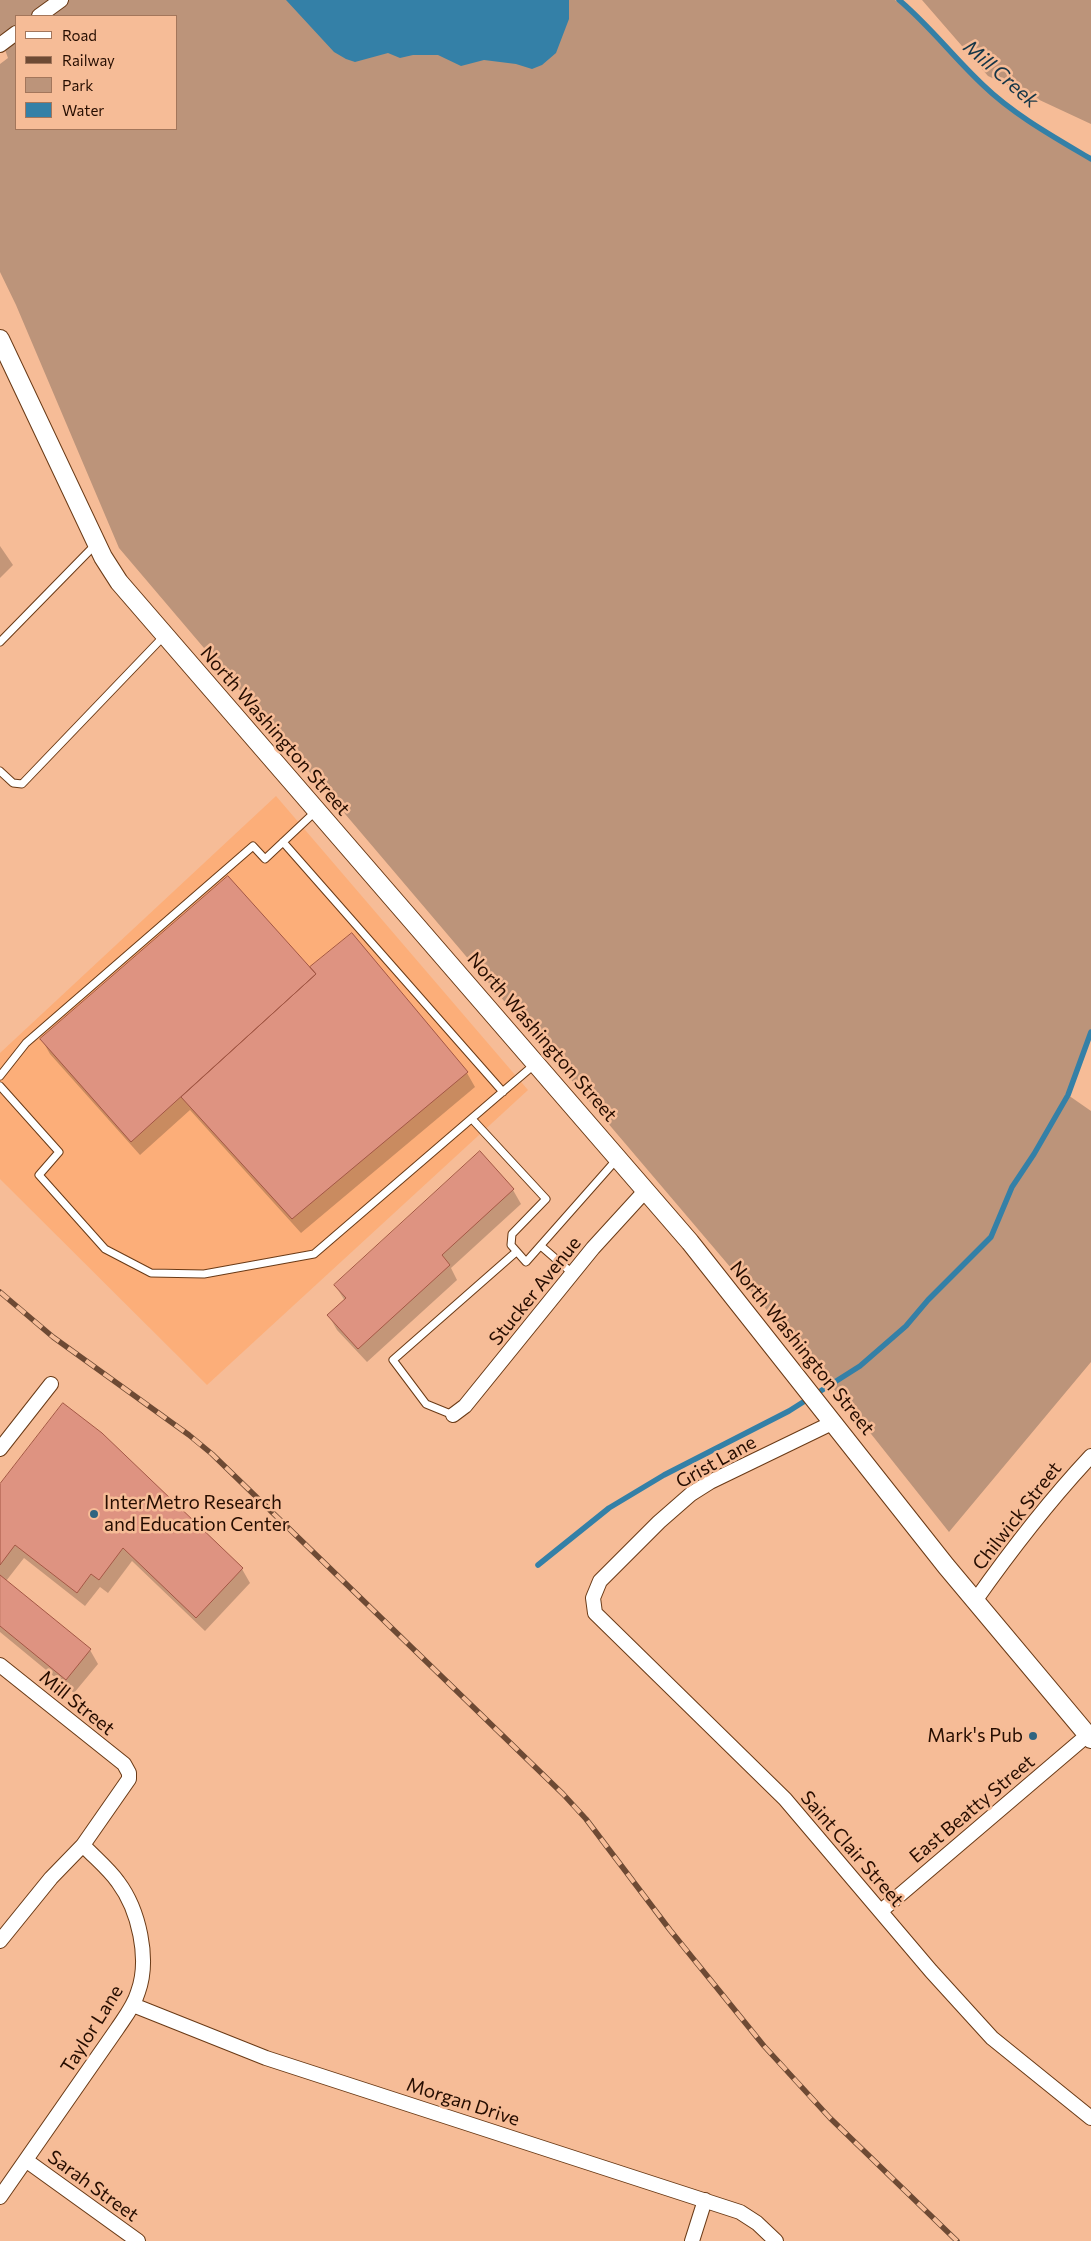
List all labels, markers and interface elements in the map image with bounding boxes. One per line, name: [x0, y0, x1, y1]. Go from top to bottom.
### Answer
legend: [15, 15, 178, 130]
text: Road: [62, 26, 97, 44]
water label: Mill Creek: [959, 35, 1043, 113]
text: Railway: [62, 51, 115, 69]
text: Park: [62, 76, 93, 94]
text: Water: [62, 101, 104, 119]
street label: North Washington Street: [195, 642, 355, 820]
street label: North Washington Street: [462, 948, 622, 1126]
street label: Stucker Avenue: [484, 1232, 586, 1350]
street label: North Washington Street: [725, 1257, 879, 1439]
street label: Grist Lane: [672, 1431, 760, 1493]
street label: Chilwick Street: [968, 1457, 1066, 1575]
place label: InterMetro Research and Education Center: [104, 1492, 289, 1536]
marker: InterMetro Research and Education Center: [88, 1508, 100, 1520]
street label: Mill Street: [35, 1666, 119, 1740]
place label: Mark's Pub: [927, 1725, 1023, 1747]
marker: Mark's Pub: [1027, 1730, 1039, 1742]
street label: East Beatty Street: [905, 1750, 1039, 1868]
street label: Saint Clair Street: [796, 1786, 908, 1912]
street label: Taylor Lane: [56, 1981, 128, 2077]
street label: Morgan Drive: [404, 2073, 522, 2131]
street label: Sarah Street: [43, 2145, 143, 2227]

